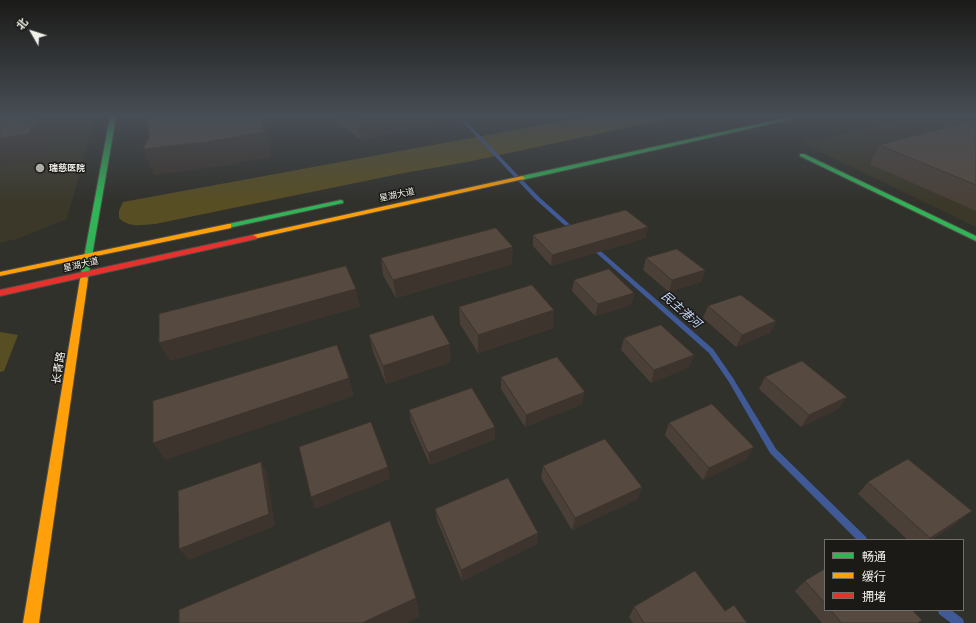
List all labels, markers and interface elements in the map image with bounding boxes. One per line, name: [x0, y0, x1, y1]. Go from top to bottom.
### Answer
north arrow: [12, 12, 52, 52]
text: 北: [14, 16, 31, 32]
marker: 瑞慈医院: [34, 162, 46, 174]
place label: 瑞慈医院: [49, 163, 85, 173]
street label: 星湖大道: [378, 186, 416, 204]
street label: 星湖大道: [62, 256, 100, 274]
water label: 民主港河: [658, 289, 704, 331]
street label: 长青路: [50, 351, 68, 385]
legend: [824, 539, 964, 611]
text: 畅通: [862, 550, 886, 564]
text: 缓行: [862, 570, 886, 584]
text: 拥堵: [862, 590, 886, 604]

